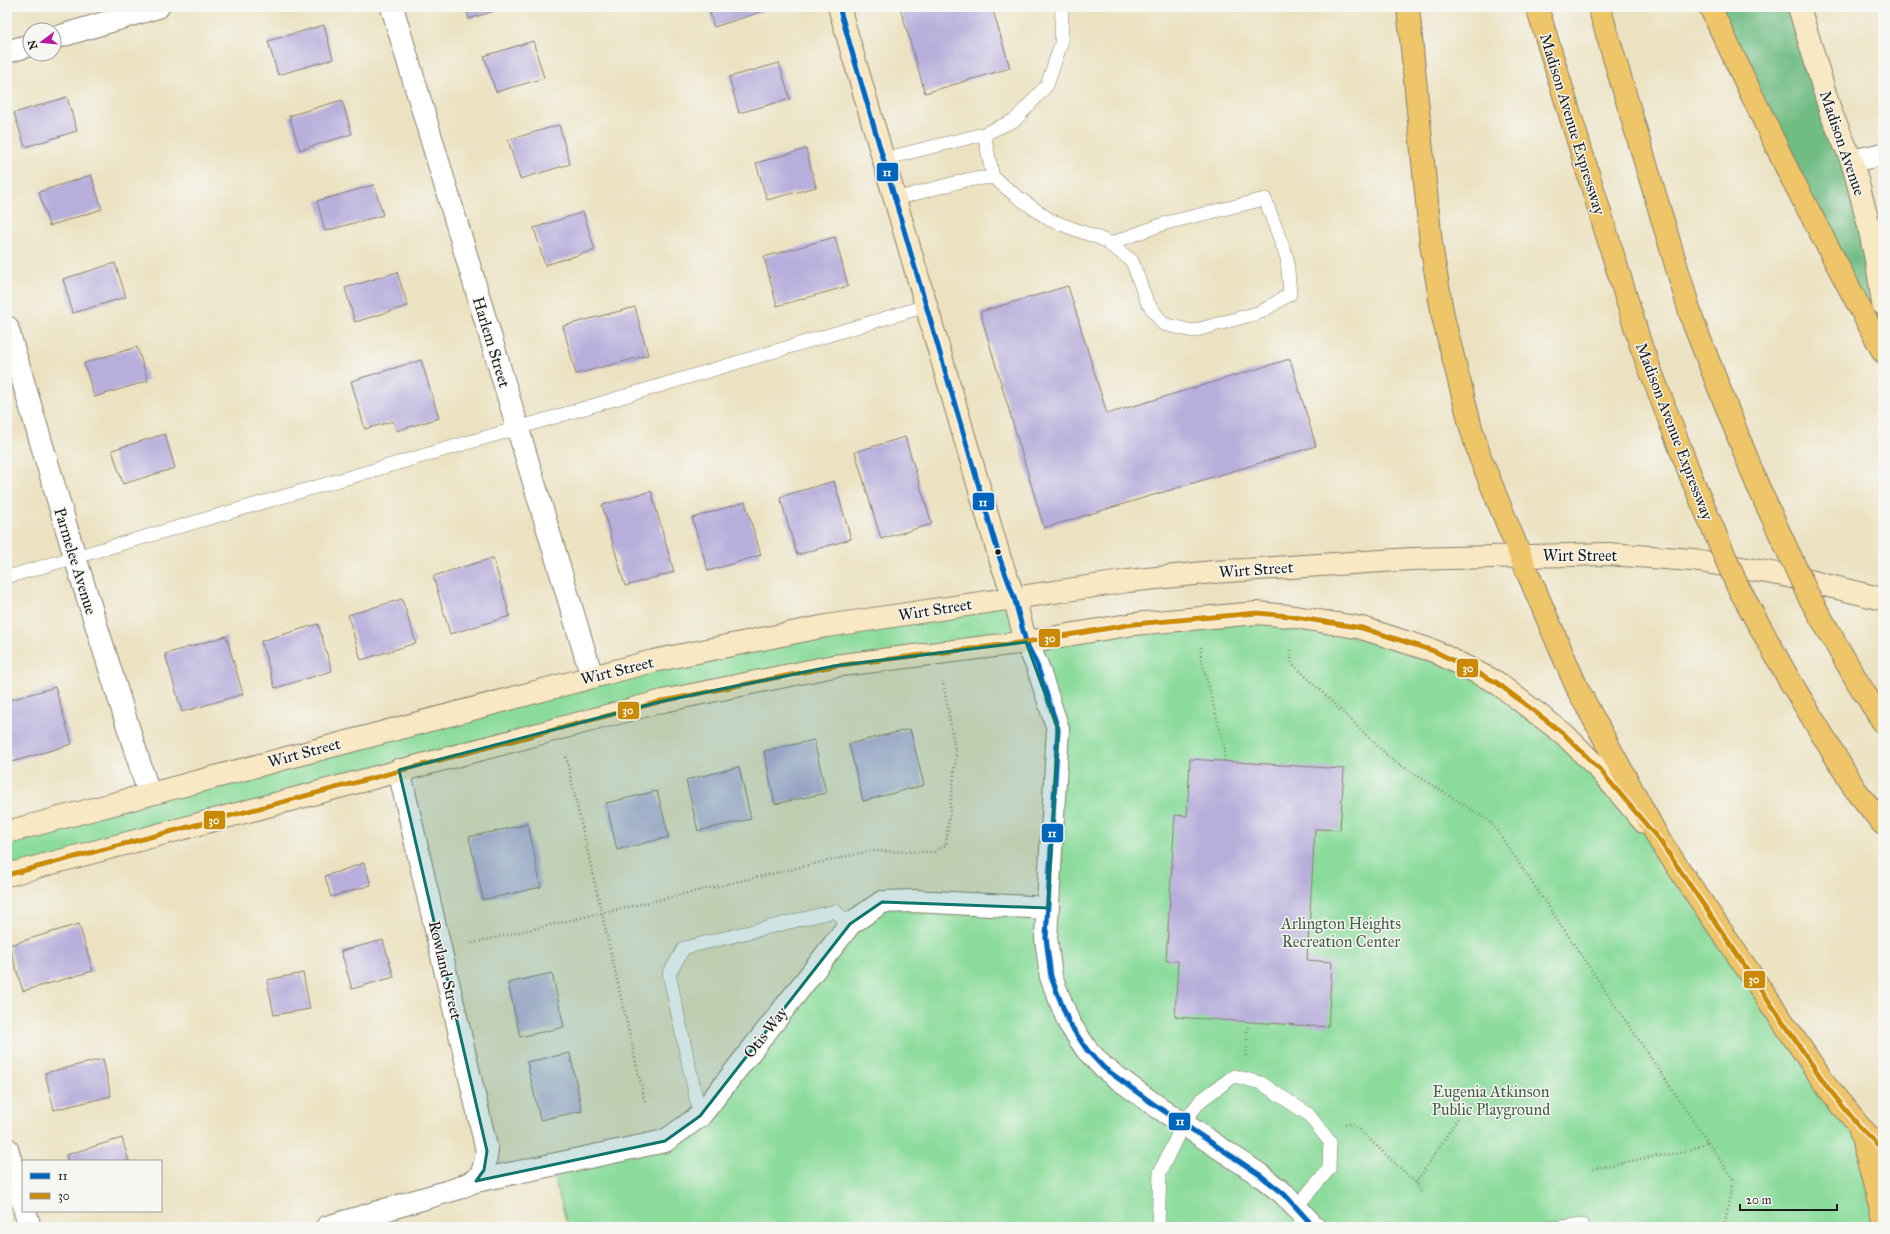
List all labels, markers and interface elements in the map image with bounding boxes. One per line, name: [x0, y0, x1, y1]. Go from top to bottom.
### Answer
north arrow: [22, 22, 62, 62]
street label: Madison Avenue Expressway: [1536, 31, 1609, 218]
text: N: [25, 38, 40, 51]
street label: Madison Avenue: [1816, 88, 1869, 199]
line badge: 11: [876, 162, 899, 182]
text: 11: [883, 166, 892, 179]
street label: Harlem Street: [469, 294, 514, 390]
street label: Madison Avenue Expressway: [1632, 340, 1717, 523]
line badge: 11: [972, 492, 995, 511]
text: 11: [979, 496, 988, 509]
street label: Parmelee Avenue: [50, 505, 101, 617]
street label: Wirt Street: [1543, 546, 1618, 565]
unlabelled marker: [993, 547, 1003, 557]
street label: Wirt Street: [1218, 557, 1294, 582]
street label: Wirt Street: [897, 594, 974, 625]
line badge: 30: [1038, 628, 1061, 648]
text: 30: [1045, 632, 1056, 646]
street label: Wirt Street: [579, 652, 656, 689]
line badge: 30: [1456, 658, 1479, 678]
text: 30: [1463, 662, 1474, 676]
line badge: 30: [617, 701, 640, 720]
text: 30: [623, 704, 634, 718]
street label: Wirt Street: [266, 734, 343, 771]
line badge: 30: [203, 810, 226, 830]
text: 30: [209, 814, 220, 828]
line badge: 11: [1041, 823, 1064, 843]
text: 11: [1048, 827, 1057, 840]
park label: Arlington Heights Recreation Center: [1280, 914, 1401, 951]
street label: Rowland Street: [425, 919, 466, 1022]
line badge: 30: [1743, 970, 1766, 989]
text: 30: [1749, 973, 1760, 987]
street label: Otis Way: [739, 1002, 792, 1062]
park label: Eugenia Atkinson Public Playground: [1432, 1082, 1550, 1120]
line badge: 11: [1168, 1112, 1191, 1131]
text: 11: [1176, 1115, 1185, 1128]
legend: [22, 1160, 162, 1212]
text: 11: [58, 1169, 68, 1183]
scale bar: [1740, 1186, 1837, 1212]
text: 30: [58, 1189, 70, 1203]
text: 20 m: [1746, 1193, 1772, 1207]

